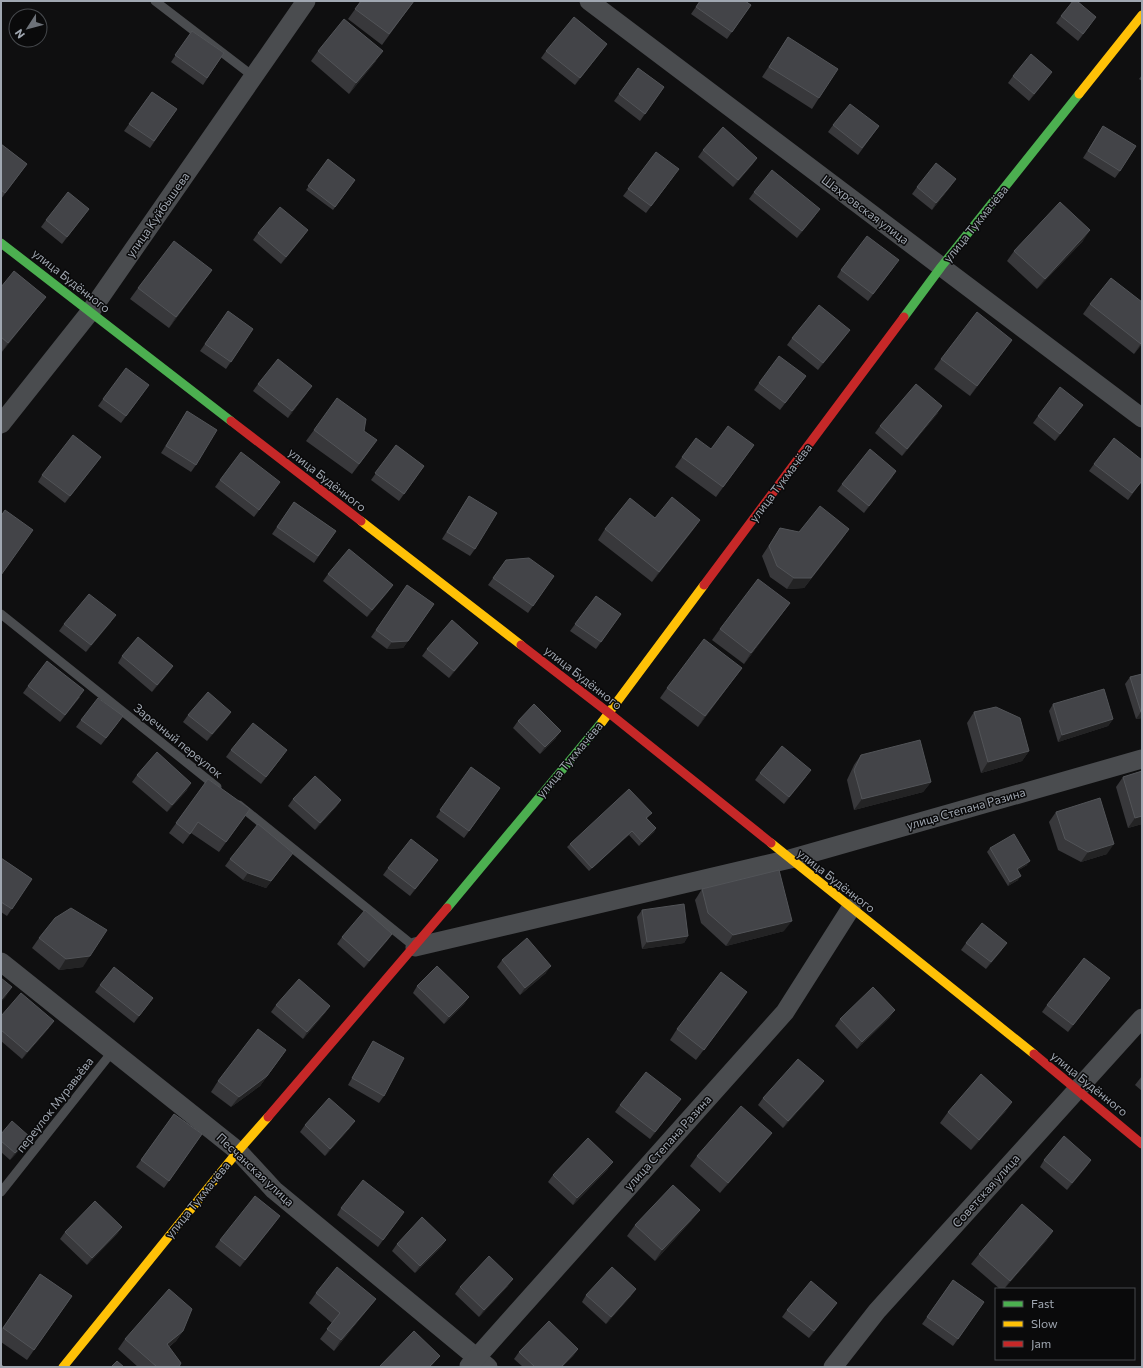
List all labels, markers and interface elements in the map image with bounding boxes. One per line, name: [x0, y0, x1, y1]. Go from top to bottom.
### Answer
north arrow: [8, 8, 48, 48]
text: N: [12, 27, 27, 41]
street label: улица Куйбышева: [123, 169, 192, 260]
street label: Шахровская улица: [819, 172, 912, 247]
street label: улица Тукмачёва: [940, 182, 1010, 265]
street label: улица Будённого: [30, 246, 113, 315]
street label: улица Тукмачёва: [746, 440, 814, 524]
street label: улица Будённого: [286, 445, 369, 514]
street label: улица Будённого: [542, 643, 625, 712]
street label: Заречный переулок: [131, 700, 226, 781]
street label: улица Тукмачёва: [533, 719, 605, 800]
street label: улица Степана Разина: [905, 784, 1027, 832]
street label: улица Будённого: [795, 846, 878, 915]
street label: улица Будённого: [1048, 1048, 1131, 1118]
street label: переулок Муравьёва: [13, 1054, 96, 1155]
street label: улица Степана Разина: [621, 1092, 714, 1193]
street label: Песчанская улица: [214, 1130, 297, 1209]
street label: Советская улица: [949, 1151, 1022, 1230]
street label: улица Тукмачёва: [162, 1158, 232, 1241]
legend: [995, 1288, 1135, 1360]
text: Fast: [1031, 1296, 1054, 1310]
text: Slow: [1031, 1316, 1058, 1330]
text: Jam: [1031, 1336, 1051, 1351]

